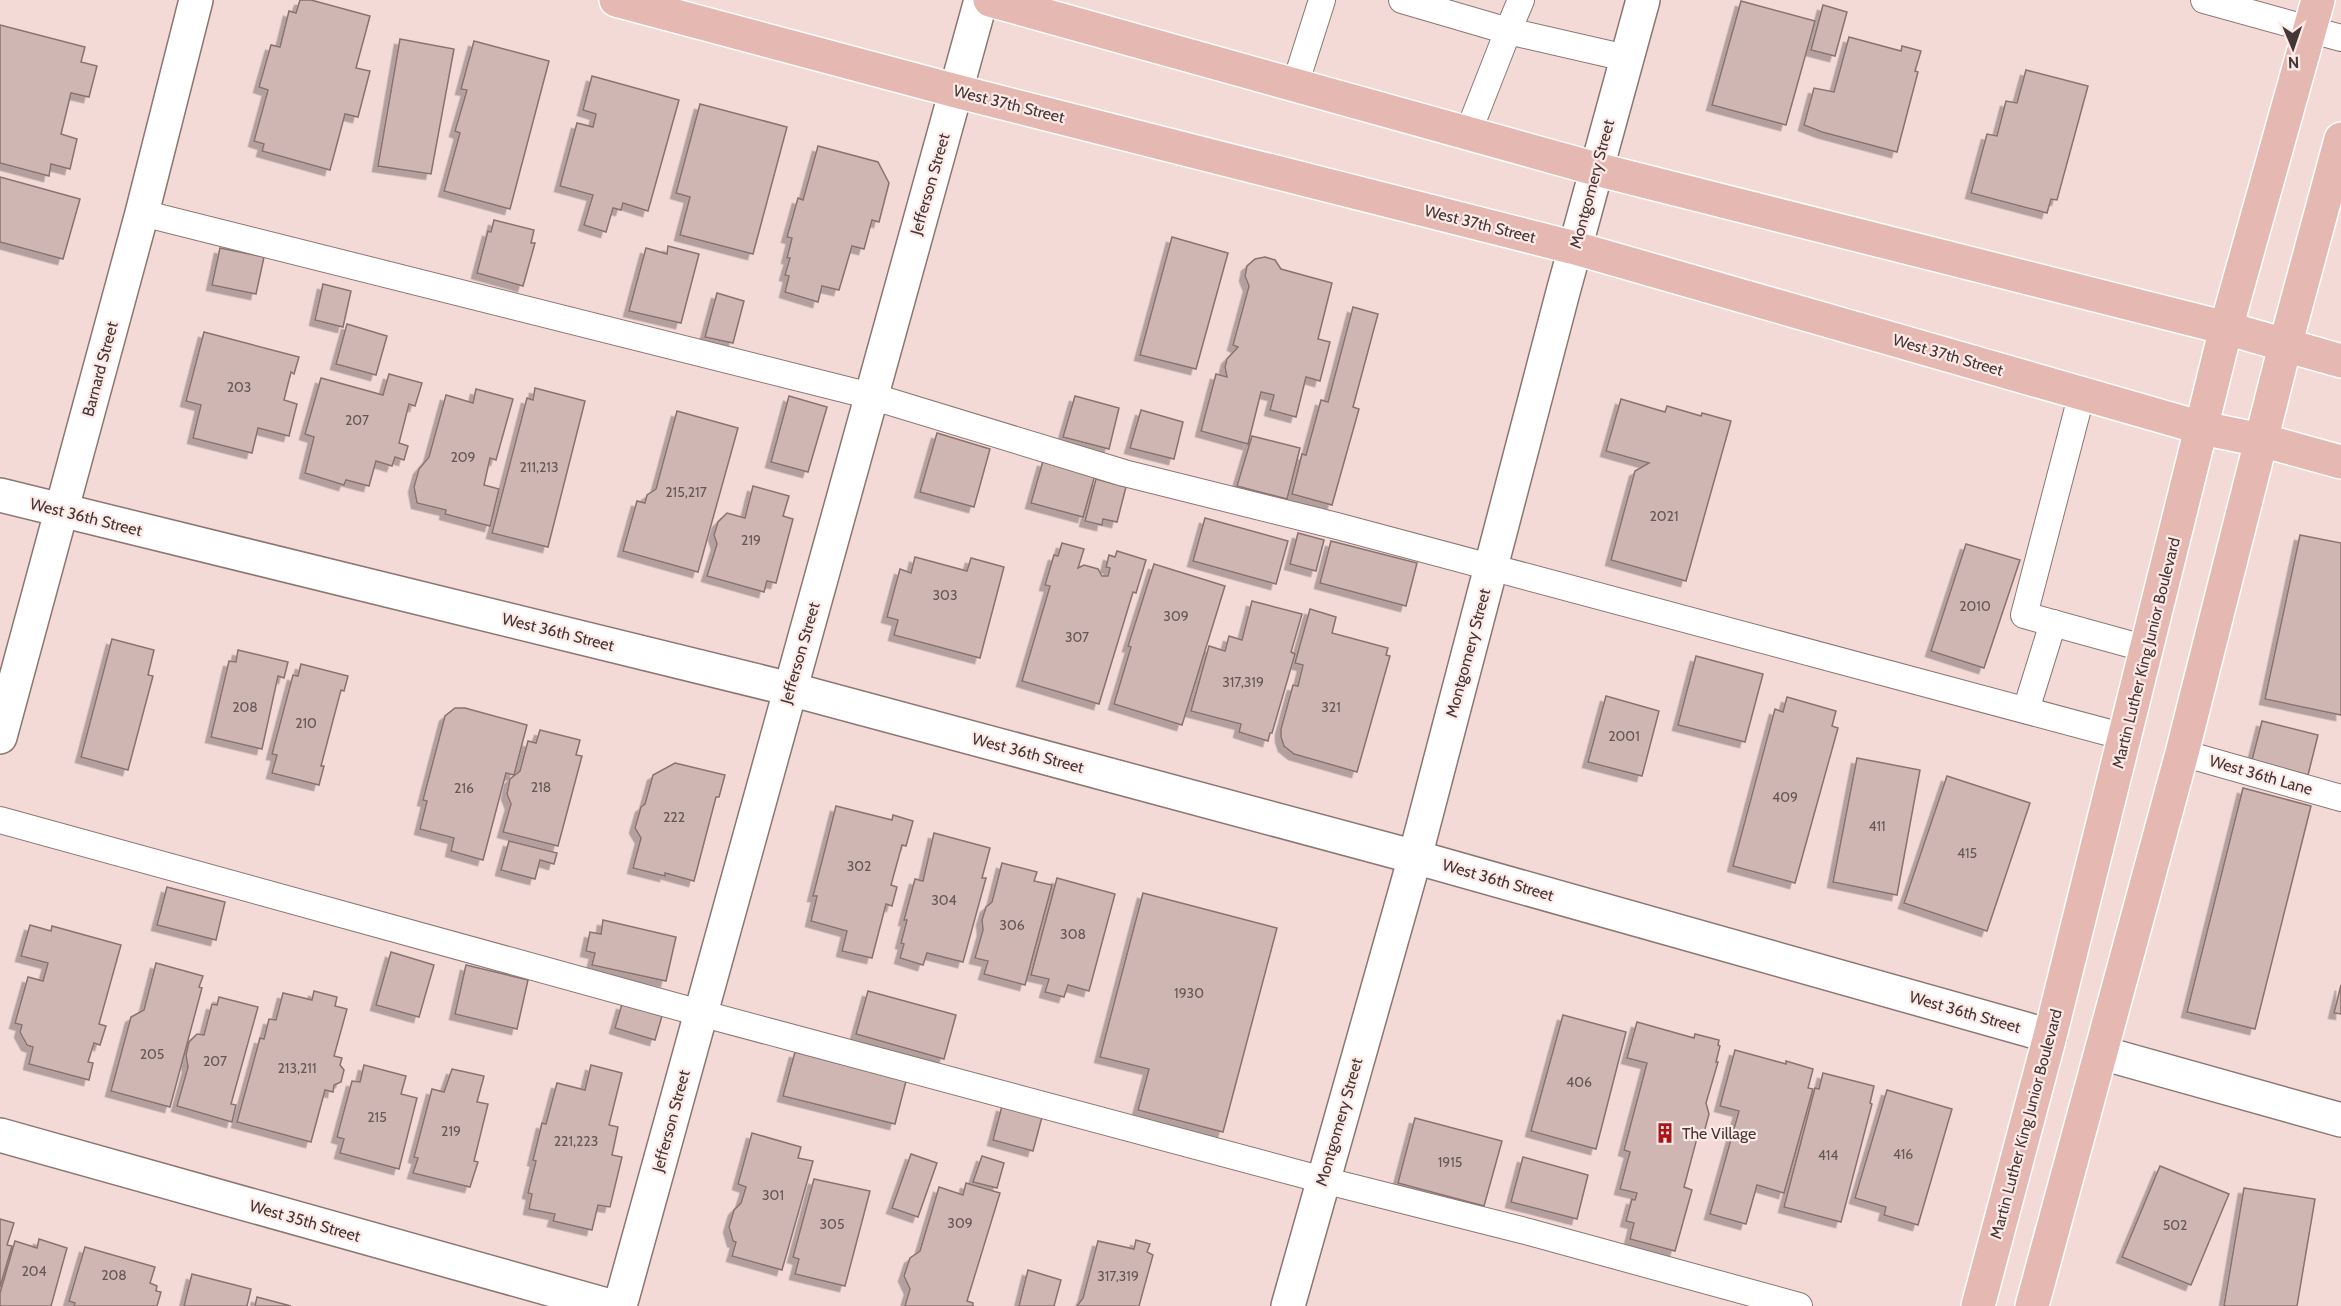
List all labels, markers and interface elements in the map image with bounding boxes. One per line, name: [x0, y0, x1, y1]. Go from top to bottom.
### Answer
north arrow: [2263, 18, 2323, 78]
text: N: [2288, 53, 2299, 72]
street label: West 37th Street: [951, 81, 1067, 127]
street label: Montgomery Street: [1566, 117, 1619, 251]
street label: Jefferson Street: [906, 130, 954, 238]
street label: West 37th Street: [1422, 201, 1538, 247]
street label: Barnard Street: [78, 319, 122, 418]
street label: West 37th Street: [1891, 330, 2006, 380]
house number: 203: [227, 378, 251, 396]
house number: 207: [345, 411, 369, 429]
house number: 209: [450, 448, 476, 466]
house number: 211,213: [520, 458, 558, 476]
house number: 215,217: [665, 483, 707, 501]
street label: West 36th Street: [28, 494, 145, 540]
house number: 2021: [1649, 507, 1679, 525]
house number: 219: [741, 531, 761, 549]
street label: Martin Luther King Junior Boulevard: [2108, 536, 2184, 770]
house number: 303: [933, 586, 957, 604]
street label: Montgomery Street: [1442, 586, 1495, 720]
house number: 2010: [1959, 597, 1991, 615]
street label: Jefferson Street: [776, 599, 824, 707]
house number: 309: [1163, 607, 1189, 625]
street label: West 36th Street: [500, 609, 617, 655]
house number: 307: [1065, 628, 1089, 646]
house number: 317,319: [1222, 673, 1264, 691]
house number: 208: [232, 698, 258, 716]
house number: 321: [1321, 698, 1341, 716]
house number: 210: [295, 714, 317, 732]
house number: 2001: [1608, 727, 1640, 745]
street label: West 36th Street: [970, 729, 1087, 777]
street label: West 36th Lane: [2207, 751, 2315, 799]
house number: 218: [531, 778, 551, 796]
house number: 216: [454, 779, 474, 797]
house number: 409: [1772, 788, 1798, 806]
house number: 222: [663, 808, 685, 826]
house number: 411: [1868, 817, 1886, 835]
house number: 415: [1957, 844, 1977, 862]
street label: West 36th Street: [1440, 855, 1556, 905]
house number: 302: [847, 857, 871, 875]
house number: 304: [931, 891, 957, 909]
house number: 306: [999, 916, 1025, 934]
house number: 308: [1060, 925, 1086, 943]
house number: 1930: [1174, 984, 1204, 1002]
street label: West 36th Street: [1907, 987, 2023, 1037]
street label: Martin Luther King Junior Boulevard: [1986, 1007, 2066, 1241]
house number: 205: [140, 1045, 164, 1063]
house number: 207: [203, 1052, 227, 1070]
street label: Montgomery Street: [1312, 1055, 1367, 1188]
house number: 213,211: [278, 1059, 316, 1077]
street label: Jefferson Street: [648, 1067, 694, 1175]
house number: 406: [1566, 1073, 1592, 1091]
house number: 215: [367, 1108, 387, 1126]
building icon: The Village: [1653, 1121, 1677, 1145]
house number: 219: [441, 1122, 461, 1140]
place label: The Village: [1682, 1124, 1756, 1143]
house number: 221,223: [554, 1132, 598, 1150]
house number: 416: [1893, 1145, 1913, 1163]
house number: 414: [1818, 1146, 1838, 1164]
house number: 1915: [1438, 1153, 1462, 1171]
house number: 301: [762, 1186, 784, 1204]
street label: West 35th Street: [247, 1196, 363, 1246]
house number: 309: [947, 1214, 973, 1232]
house number: 305: [820, 1215, 844, 1233]
house number: 502: [2163, 1216, 2187, 1234]
house number: 204: [21, 1262, 47, 1280]
house number: 208: [101, 1266, 127, 1284]
house number: 317,319: [1097, 1267, 1139, 1285]

